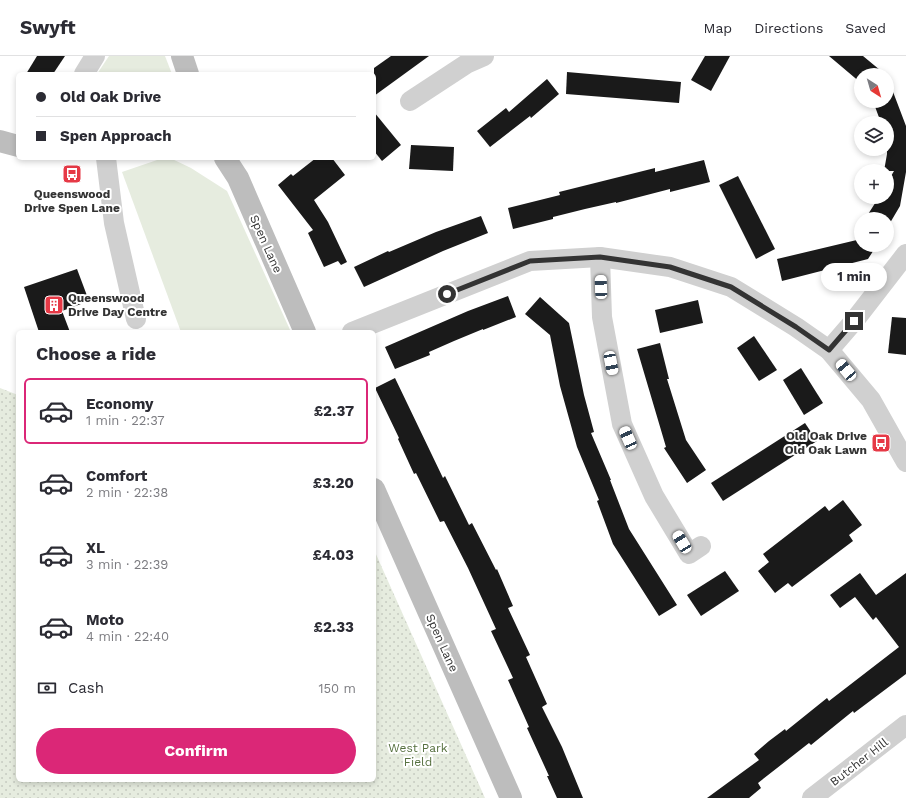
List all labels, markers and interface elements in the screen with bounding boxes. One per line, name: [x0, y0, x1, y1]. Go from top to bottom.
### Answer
text: Swyft: [20, 16, 76, 39]
text: Map: [704, 20, 732, 36]
text: Directions: [754, 20, 823, 36]
text: Saved: [845, 20, 886, 36]
north arrow: [854, 68, 894, 108]
map controls: [854, 68, 894, 252]
text: Old Oak Drive: [60, 88, 161, 106]
button: layers: [854, 116, 894, 156]
text: Spen Approach: [60, 127, 172, 145]
bus stop icon: Queenswood Drive Spen Lane: [61, 163, 83, 185]
button: +: [854, 164, 894, 204]
place label: Queenswood Drive Spen Lane: [24, 187, 120, 215]
button: −: [854, 212, 894, 252]
street label: Spen Lane: [247, 213, 285, 275]
callout: 1 min: [821, 263, 887, 291]
text: 1 min: [837, 269, 871, 284]
car: [595, 275, 607, 299]
route start: [438, 285, 456, 303]
place label: Queenswood Drive Day Centre: [68, 291, 167, 319]
building icon: Queenswood Drive Day Centre: [43, 294, 65, 316]
route end: [845, 312, 863, 330]
text: Choose a ride: [36, 343, 156, 364]
car: [603, 350, 619, 376]
car: [834, 357, 858, 383]
icon: car: [38, 393, 74, 429]
text: Economy: [86, 395, 153, 413]
text: £2.37: [314, 402, 354, 420]
text: 1 min · 22:37: [86, 413, 165, 428]
car: [618, 425, 638, 451]
place label: Old Oak Drive Old Oak Lawn: [785, 429, 867, 457]
bus stop icon: Old Oak Drive Old Oak Lawn: [870, 432, 892, 454]
icon: car: [38, 465, 74, 501]
text: Comfort: [86, 467, 147, 485]
text: £3.20: [313, 474, 354, 492]
text: 2 min · 22:38: [86, 485, 168, 500]
car: [671, 529, 693, 555]
icon: car: [38, 537, 74, 573]
text: XL: [86, 539, 105, 557]
text: £4.03: [312, 546, 354, 564]
text: 3 min · 22:39: [86, 557, 168, 572]
icon: car: [38, 609, 74, 645]
text: Moto: [86, 611, 124, 629]
street label: Spen Lane: [423, 612, 461, 674]
text: £2.33: [314, 618, 354, 636]
text: 4 min · 22:40: [86, 629, 169, 644]
icon: cash: [36, 677, 58, 699]
text: Cash: [68, 679, 104, 697]
text: 150 m: [318, 681, 356, 696]
button: Confirm: [36, 728, 356, 774]
street label: Butcher Hill: [827, 735, 891, 789]
park label: West Park Field: [388, 741, 448, 769]

